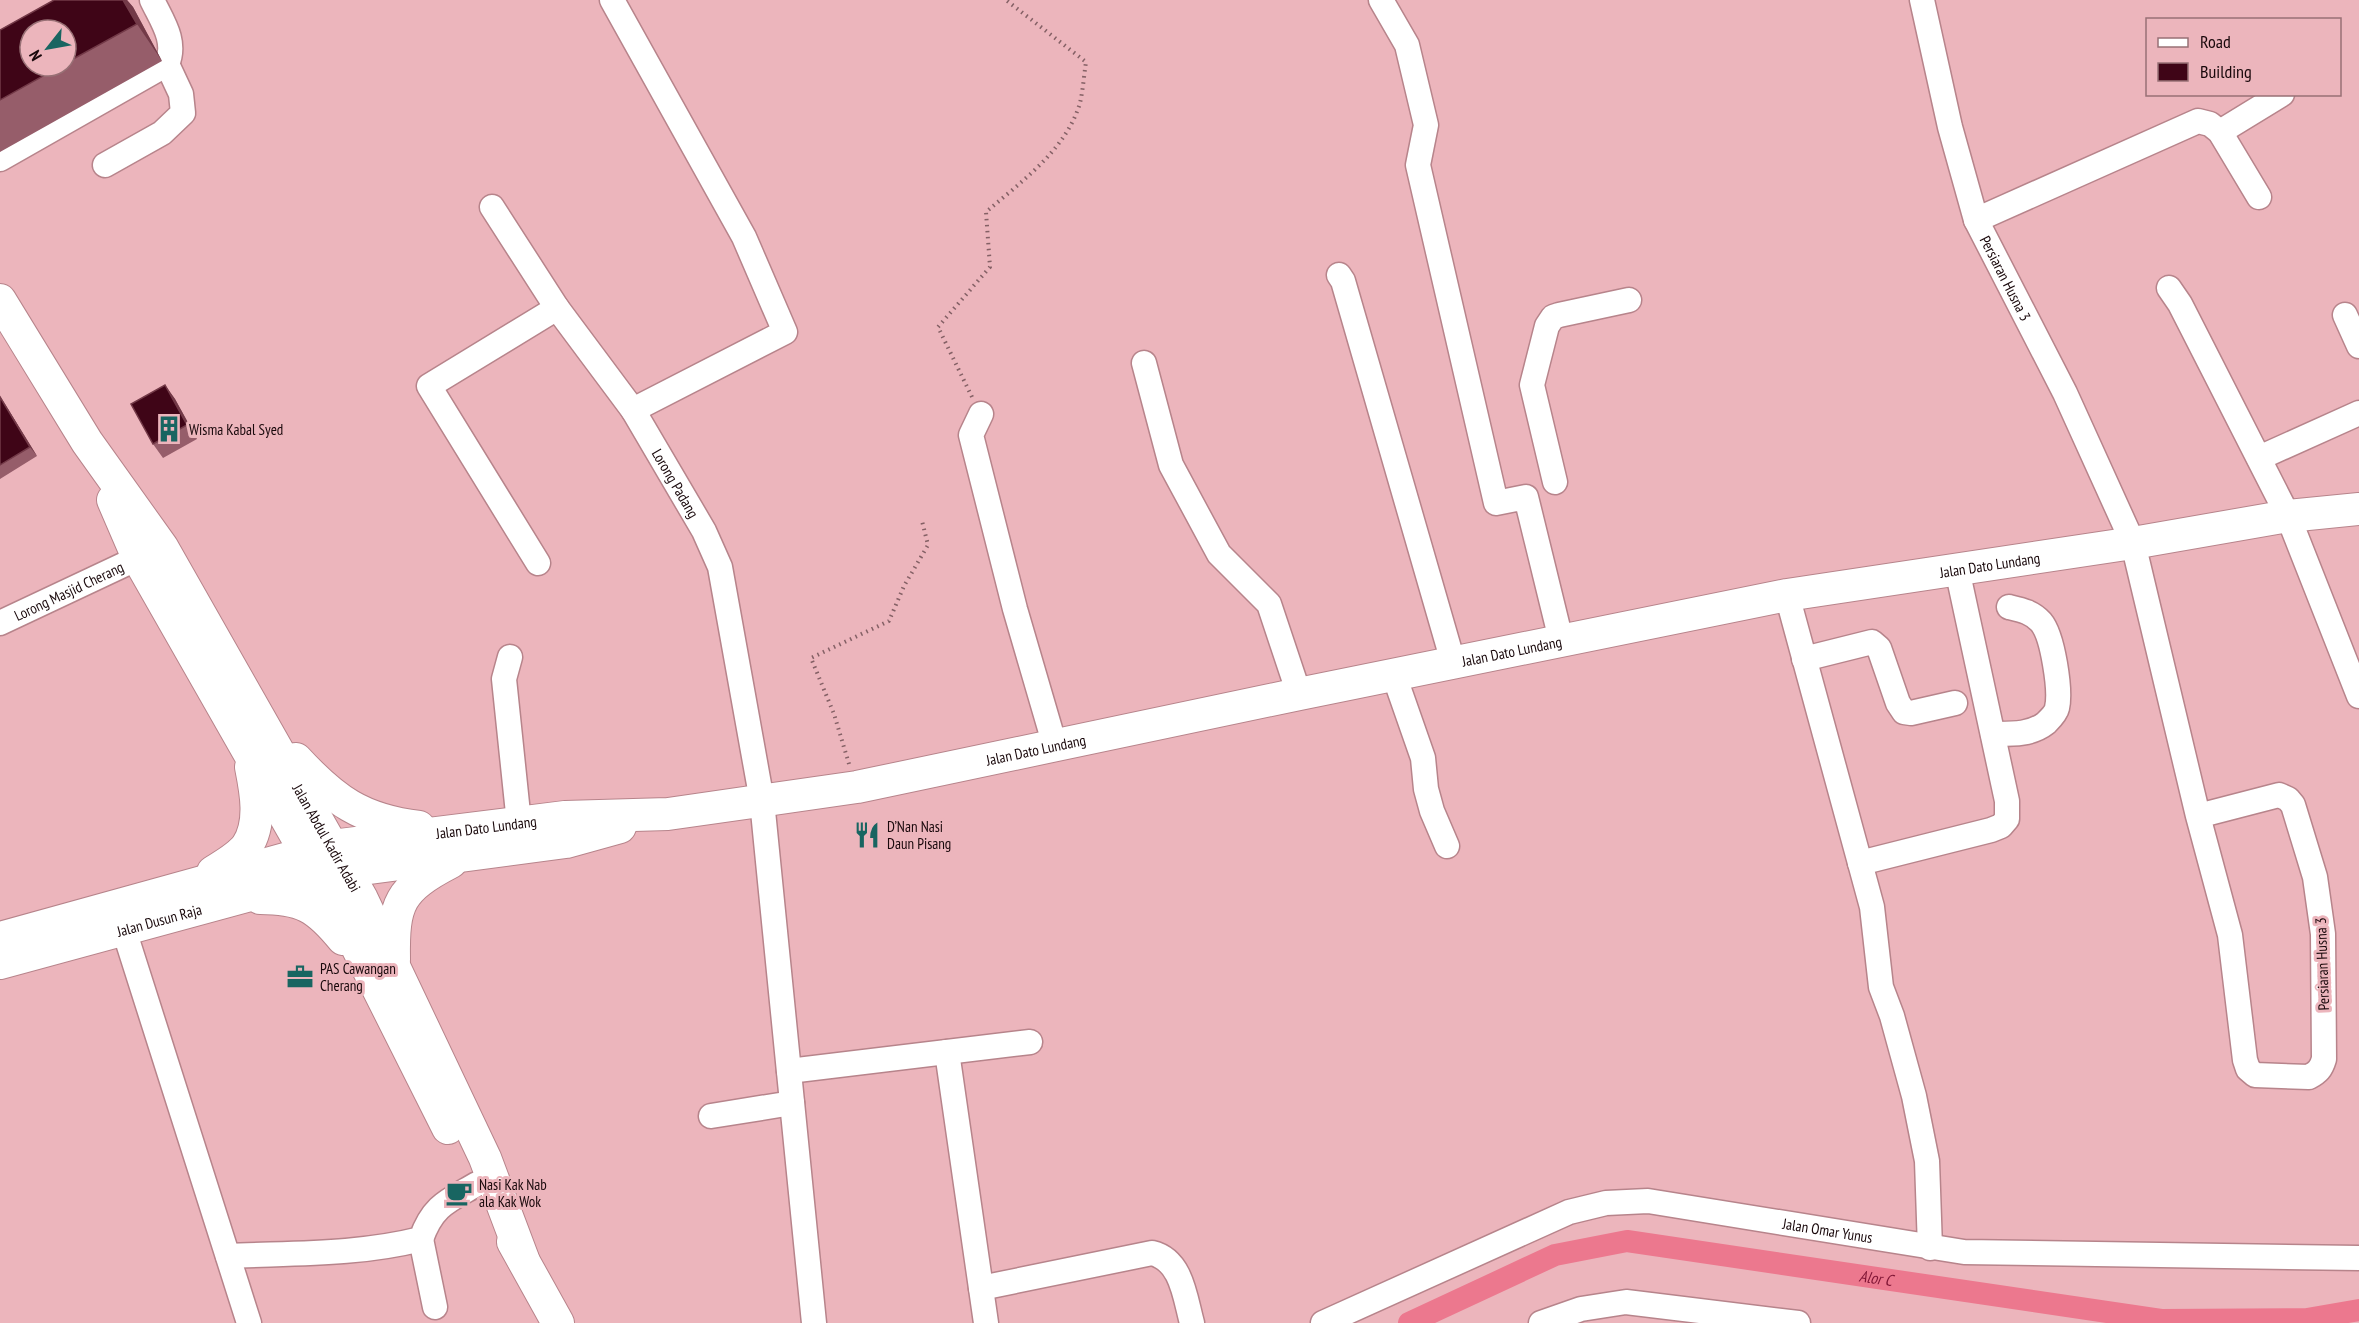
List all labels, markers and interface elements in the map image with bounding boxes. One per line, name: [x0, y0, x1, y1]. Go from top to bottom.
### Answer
north arrow: [18, 18, 78, 78]
legend: [2146, 18, 2341, 96]
text: Road: [2200, 30, 2231, 53]
text: N: [24, 47, 46, 65]
text: Building: [2200, 60, 2252, 83]
street label: Persiaran Husna 3: [1976, 232, 2036, 324]
building icon: Wisma Kabal Syed: [154, 414, 184, 444]
place label: Wisma Kabal Syed: [189, 420, 283, 439]
street label: Lorong Padang: [648, 445, 704, 521]
street label: Jalan Dato Lundang: [1937, 548, 2041, 582]
street label: Lorong Masjid Cherang: [11, 557, 126, 624]
street label: Jalan Dato Lundang: [1459, 631, 1563, 670]
street label: Jalan Dato Lundang: [983, 730, 1087, 769]
street label: Jalan Abdul Kadir Adabi: [289, 780, 365, 895]
street label: Jalan Dato Lundang: [434, 811, 538, 843]
place label: D’Nan Nasi Daun Pisang: [887, 817, 951, 853]
restaurant icon: D’Nan Nasi Daun Pisang: [852, 820, 882, 850]
street label: Jalan Dusun Raja: [114, 899, 204, 941]
street label: Persiaran Husna 3: [2311, 917, 2333, 1011]
place label: PAS Cawangan Cherang: [320, 959, 396, 995]
office icon: PAS Cawangan Cherang: [285, 962, 315, 992]
place label: Nasi Kak Nab ala Kak Wok: [479, 1175, 547, 1211]
cafe icon: Nasi Kak Nab ala Kak Wok: [444, 1178, 474, 1208]
street label: Jalan Omar Yunus: [1780, 1213, 1874, 1247]
water label: Alor C: [1858, 1265, 1896, 1291]

